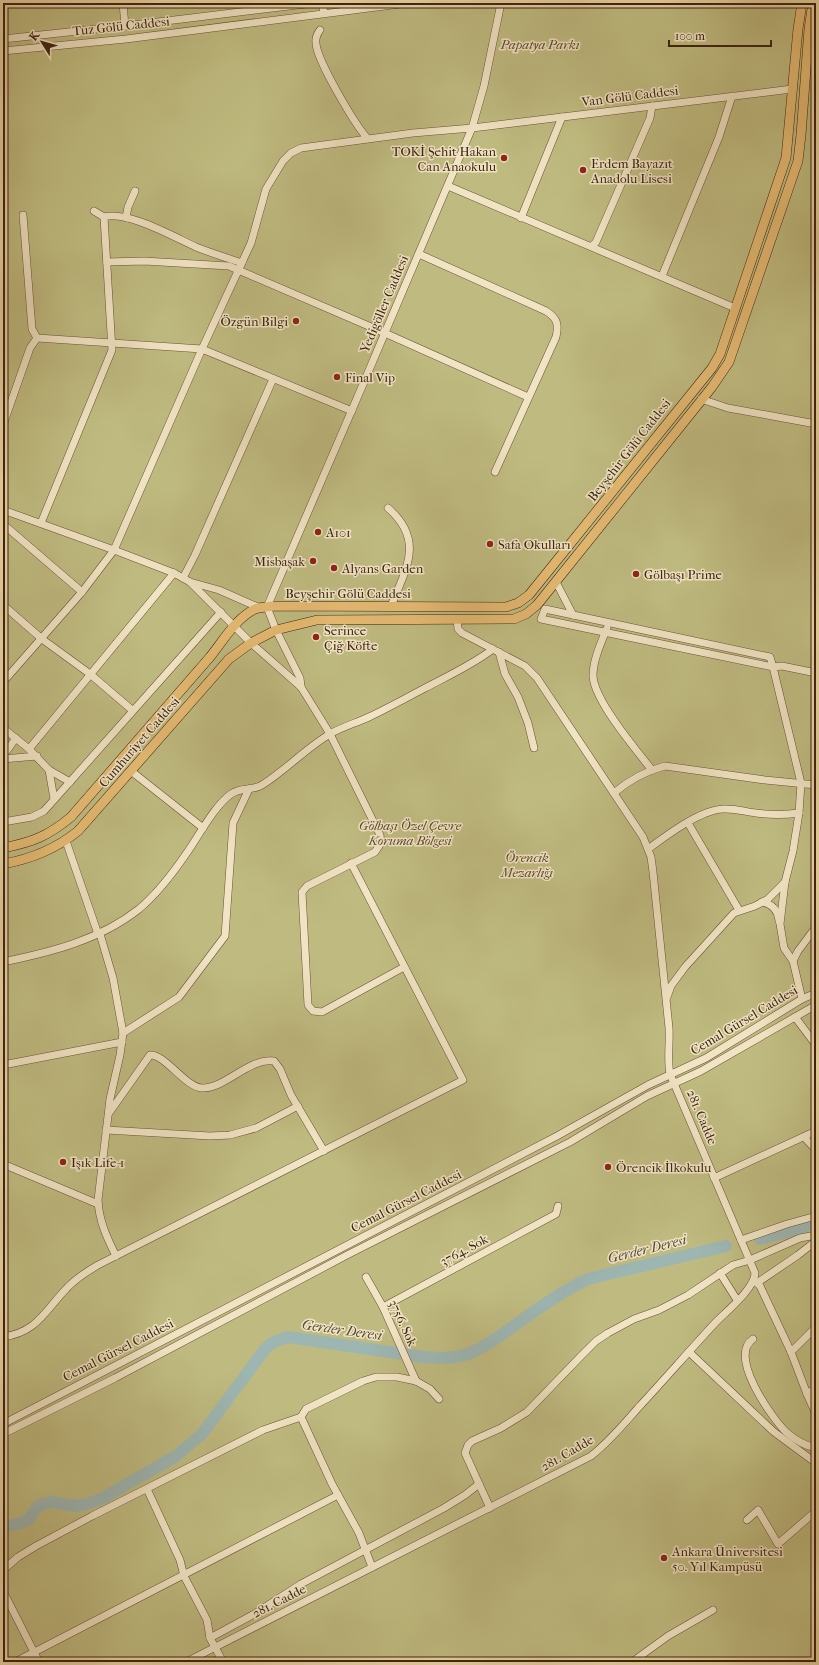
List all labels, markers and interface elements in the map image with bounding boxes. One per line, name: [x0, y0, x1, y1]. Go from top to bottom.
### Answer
street label: Tuz Gölü Caddesi: [72, 13, 171, 39]
north arrow: [22, 22, 62, 62]
scale bar: [669, 22, 771, 48]
text: K: [27, 28, 43, 43]
text: 100 m: [675, 29, 705, 43]
park label: Papatya Parkı: [500, 37, 580, 52]
street label: Van Gölü Caddesi: [580, 83, 679, 109]
place label: TOKİ Şehit Hakan Can Anaokulu: [392, 144, 497, 174]
marker: TOKİ Şehit Hakan Can Anaokulu: [499, 153, 509, 163]
place label: Erdem Bayazıt Anadolu Lisesi: [590, 156, 673, 186]
marker: Erdem Bayazıt Anadolu Lisesi: [578, 165, 588, 175]
street label: Yedigöller Caddesi: [356, 253, 411, 356]
place label: Özgün Bilgi: [220, 314, 288, 329]
marker: Özgün Bilgi: [291, 316, 301, 326]
place label: Final Vip: [345, 370, 395, 385]
marker: Final Vip: [332, 372, 342, 382]
street label: Beyşehir Gölü Caddesi: [584, 396, 674, 505]
place label: A101: [325, 525, 351, 540]
marker: A101: [313, 527, 323, 537]
place label: Safa Okulları: [498, 537, 571, 552]
marker: Safa Okulları: [485, 539, 495, 549]
place label: Misbaşak: [254, 554, 305, 570]
marker: Misbaşak: [308, 556, 318, 566]
place label: Alyans Garden: [341, 561, 424, 576]
marker: Alyans Garden: [329, 563, 339, 573]
place label: Gölbaşı Prime: [644, 567, 722, 583]
marker: Gölbaşı Prime: [631, 569, 641, 579]
street label: Beyşehir Gölü Caddesi: [285, 586, 411, 602]
place label: Serince Çiğ Köfte: [324, 623, 378, 653]
marker: Serince Çiğ Köfte: [311, 632, 321, 642]
street label: Cumhuriyet Caddesi: [96, 694, 182, 790]
park label: Gölbaşı Özel Çevre Koruma Bölgesi: [359, 818, 462, 848]
park label: Örencik Mezarlığı: [500, 850, 553, 880]
street label: Cemal Gürsel Caddesi: [688, 982, 800, 1058]
street label: 281. Cadde: [684, 1087, 721, 1147]
place label: Işık Life-1: [71, 1155, 124, 1171]
marker: Işık Life-1: [58, 1157, 68, 1167]
place label: Örencik İlkokulu: [616, 1160, 712, 1175]
marker: Örencik İlkokulu: [603, 1162, 613, 1172]
street label: Cemal Gürsel Caddesi: [348, 1167, 464, 1235]
street label: 3764. Sok: [438, 1231, 491, 1269]
water label: Gerder Deresi: [606, 1231, 689, 1267]
street label: 3756. Sok: [386, 1297, 420, 1349]
street label: Cemal Gürsel Caddesi: [60, 1316, 176, 1384]
water label: Gerder Deresi: [301, 1316, 384, 1344]
street label: 281. Cadde: [538, 1432, 597, 1474]
place label: Ankara Üniversitesi 50. Yıl Kampüsü: [671, 1544, 783, 1574]
marker: Ankara Üniversitesi 50. Yıl Kampüsü: [659, 1553, 669, 1563]
street label: 281. Cadde: [250, 1581, 309, 1621]

